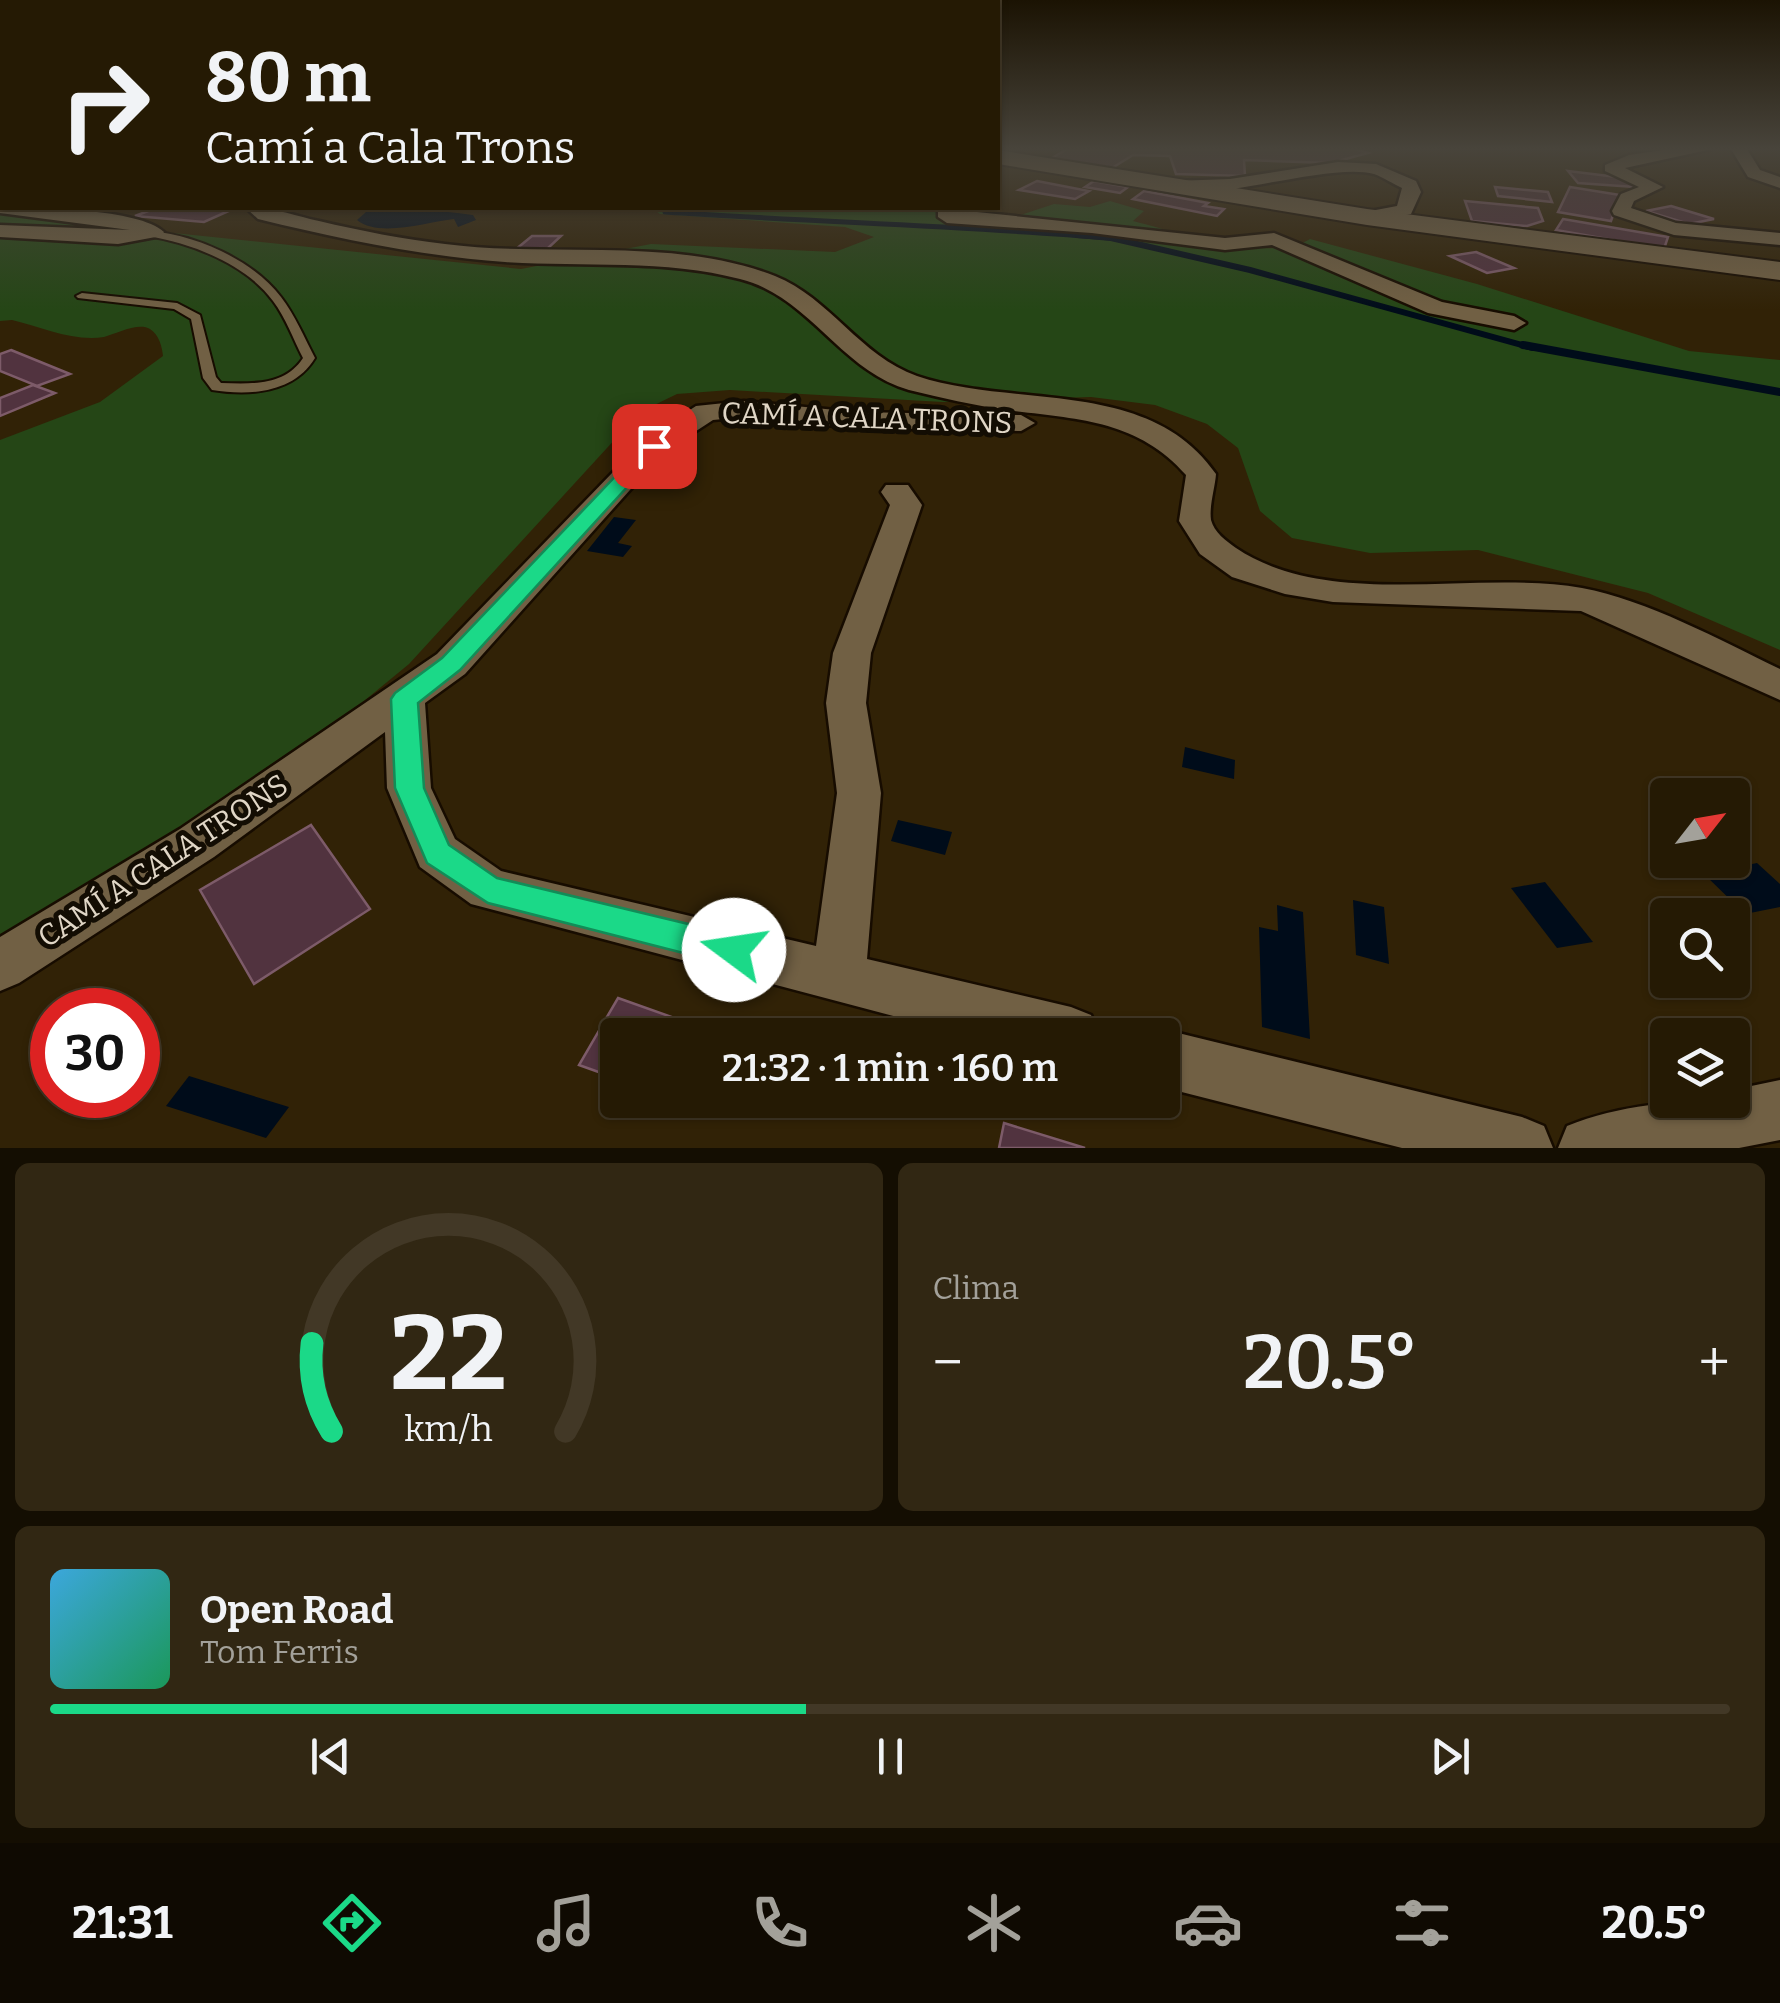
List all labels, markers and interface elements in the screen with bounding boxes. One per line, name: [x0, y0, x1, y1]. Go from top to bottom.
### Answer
text: 80 m: [205, 36, 371, 120]
icon: right: [40, 40, 170, 170]
text: Camí a Cala Trons: [205, 121, 575, 175]
street label: CAMÍ A CALA TRONS: [721, 395, 1013, 441]
pin: [612, 404, 697, 489]
icon: arrive: [627, 419, 682, 474]
street label: CAMÍ A CALA TRONS: [31, 767, 295, 955]
north arrow: [1650, 778, 1750, 878]
map controls: [1650, 778, 1750, 1118]
position arrow: [682, 898, 786, 1002]
button: search: [1650, 898, 1750, 998]
speed limit sign: 30: [30, 988, 160, 1118]
button: layers: [1650, 1018, 1750, 1118]
text: 21:32 · 1 min · 160 m: [722, 1045, 1058, 1091]
text: Clima: [933, 1269, 1019, 1307]
text: 22: [390, 1292, 507, 1417]
text: 20.5°: [1243, 1318, 1419, 1408]
text: −: [933, 1330, 963, 1396]
text: +: [1699, 1330, 1730, 1396]
text: km/h: [405, 1408, 493, 1450]
text: Open Road: [200, 1587, 393, 1633]
text: Tom Ferris: [200, 1633, 359, 1671]
icon: previous: [303, 1729, 358, 1784]
icon: pause: [863, 1729, 918, 1784]
icon: next: [1423, 1729, 1478, 1784]
icon: directions: [317, 1888, 387, 1958]
icon: music: [531, 1888, 601, 1958]
icon: phone: [745, 1888, 815, 1958]
icon: climate: [959, 1888, 1029, 1958]
icon: car: [1173, 1888, 1243, 1958]
icon: filters: [1387, 1888, 1457, 1958]
text: 21:31: [72, 1896, 173, 1950]
text: 20.5°: [1602, 1896, 1708, 1950]

